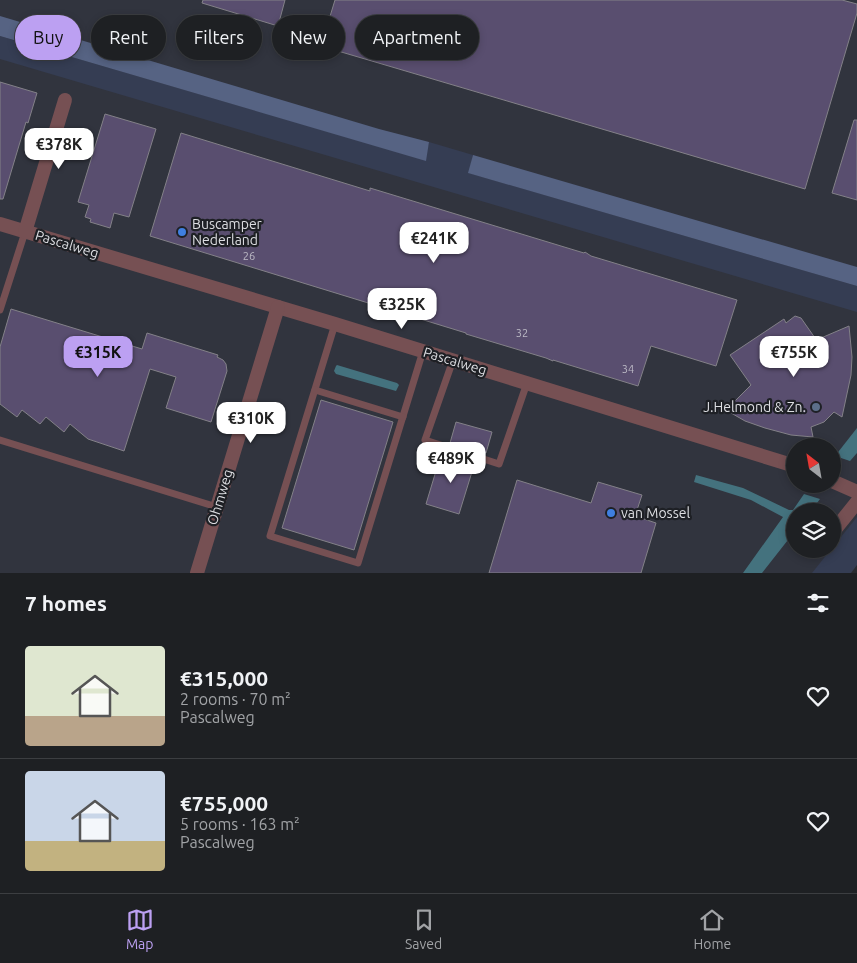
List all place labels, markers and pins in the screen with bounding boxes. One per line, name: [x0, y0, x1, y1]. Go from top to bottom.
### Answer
pin: €378K: [24, 128, 94, 170]
place label: Buscamper Nederland: [192, 216, 263, 248]
pin: €241K: [399, 222, 469, 264]
marker: Buscamper Nederland: [176, 226, 188, 238]
pin: €325K: [367, 288, 437, 330]
pin: €315K: [63, 336, 133, 378]
pin: €755K: [759, 336, 829, 378]
place label: J.Helmond & Zn.: [703, 399, 806, 415]
marker: J.Helmond & Zn.: [810, 401, 822, 413]
pin: €310K: [216, 402, 286, 444]
pin: €489K: [416, 442, 486, 484]
place label: van Mossel: [621, 505, 690, 521]
marker: van Mossel: [605, 507, 617, 519]

